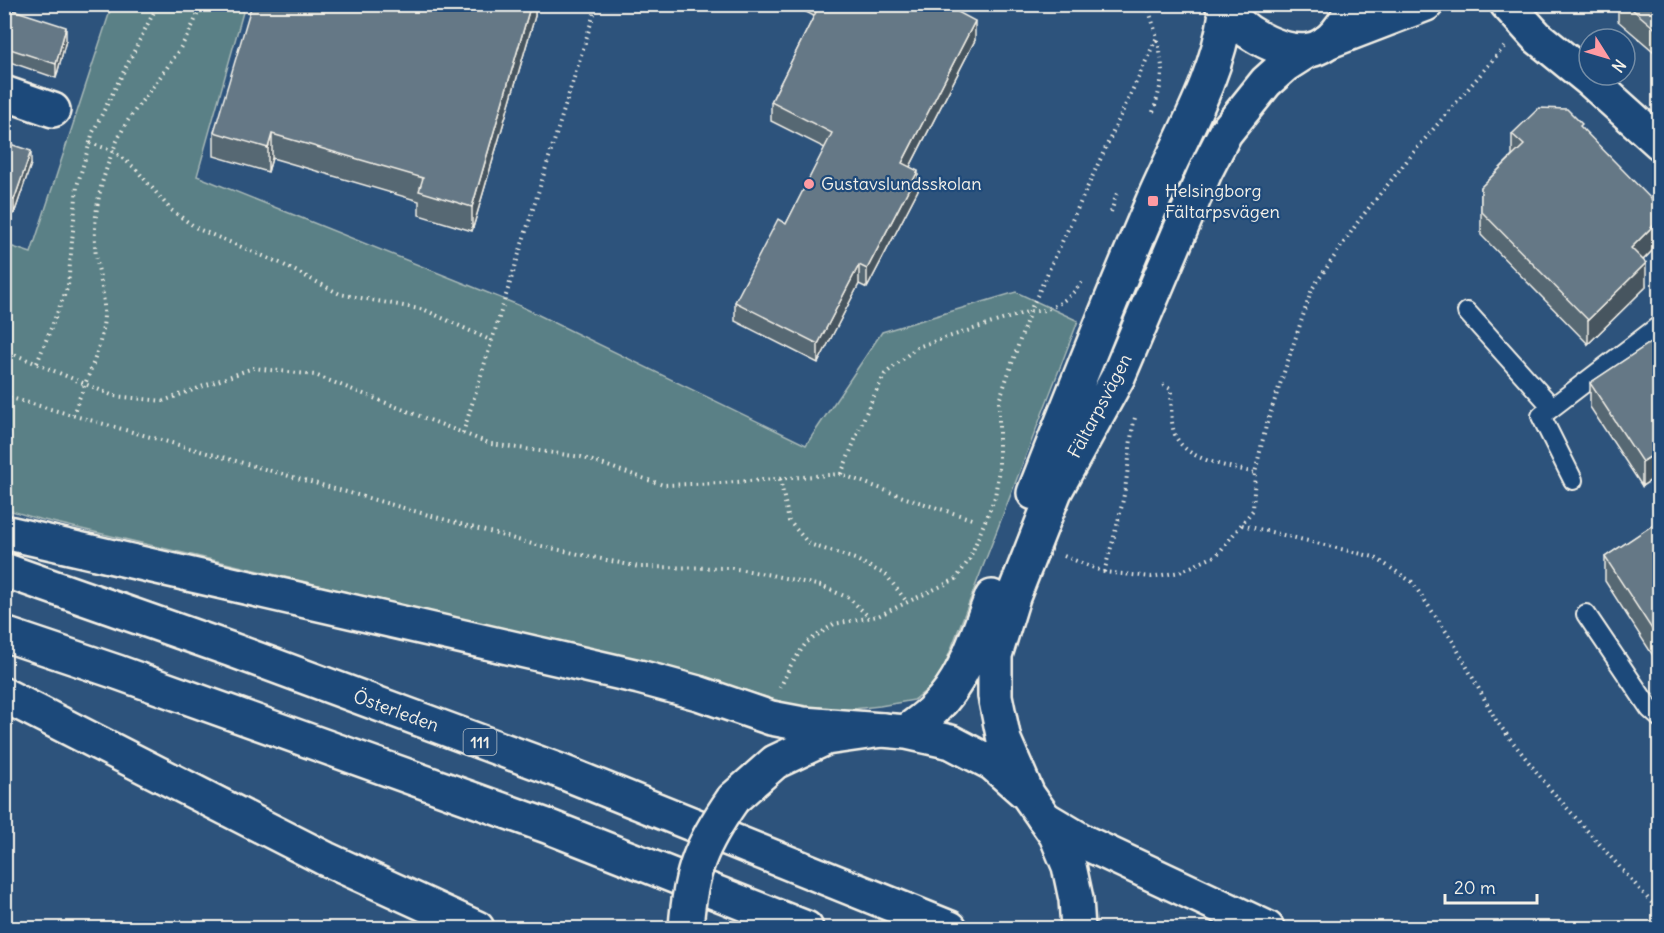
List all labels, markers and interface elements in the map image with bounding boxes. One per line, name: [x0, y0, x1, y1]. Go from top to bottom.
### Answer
north arrow: [1577, 27, 1637, 87]
text: N: [1608, 56, 1630, 76]
place label: Gustavslundsskolan: [821, 172, 982, 195]
marker: Gustavslundsskolan: [802, 177, 816, 191]
place label: Helsingborg Fältarpsvägen: [1165, 179, 1280, 223]
marker: Helsingborg Fältarpsvägen: [1146, 194, 1160, 208]
street label: Fältarpsvägen: [1062, 350, 1137, 462]
street label: Österleden: [350, 684, 442, 737]
road number: 111: [464, 729, 496, 755]
scale bar: [1445, 867, 1536, 905]
text: 20 m: [1454, 876, 1496, 899]

